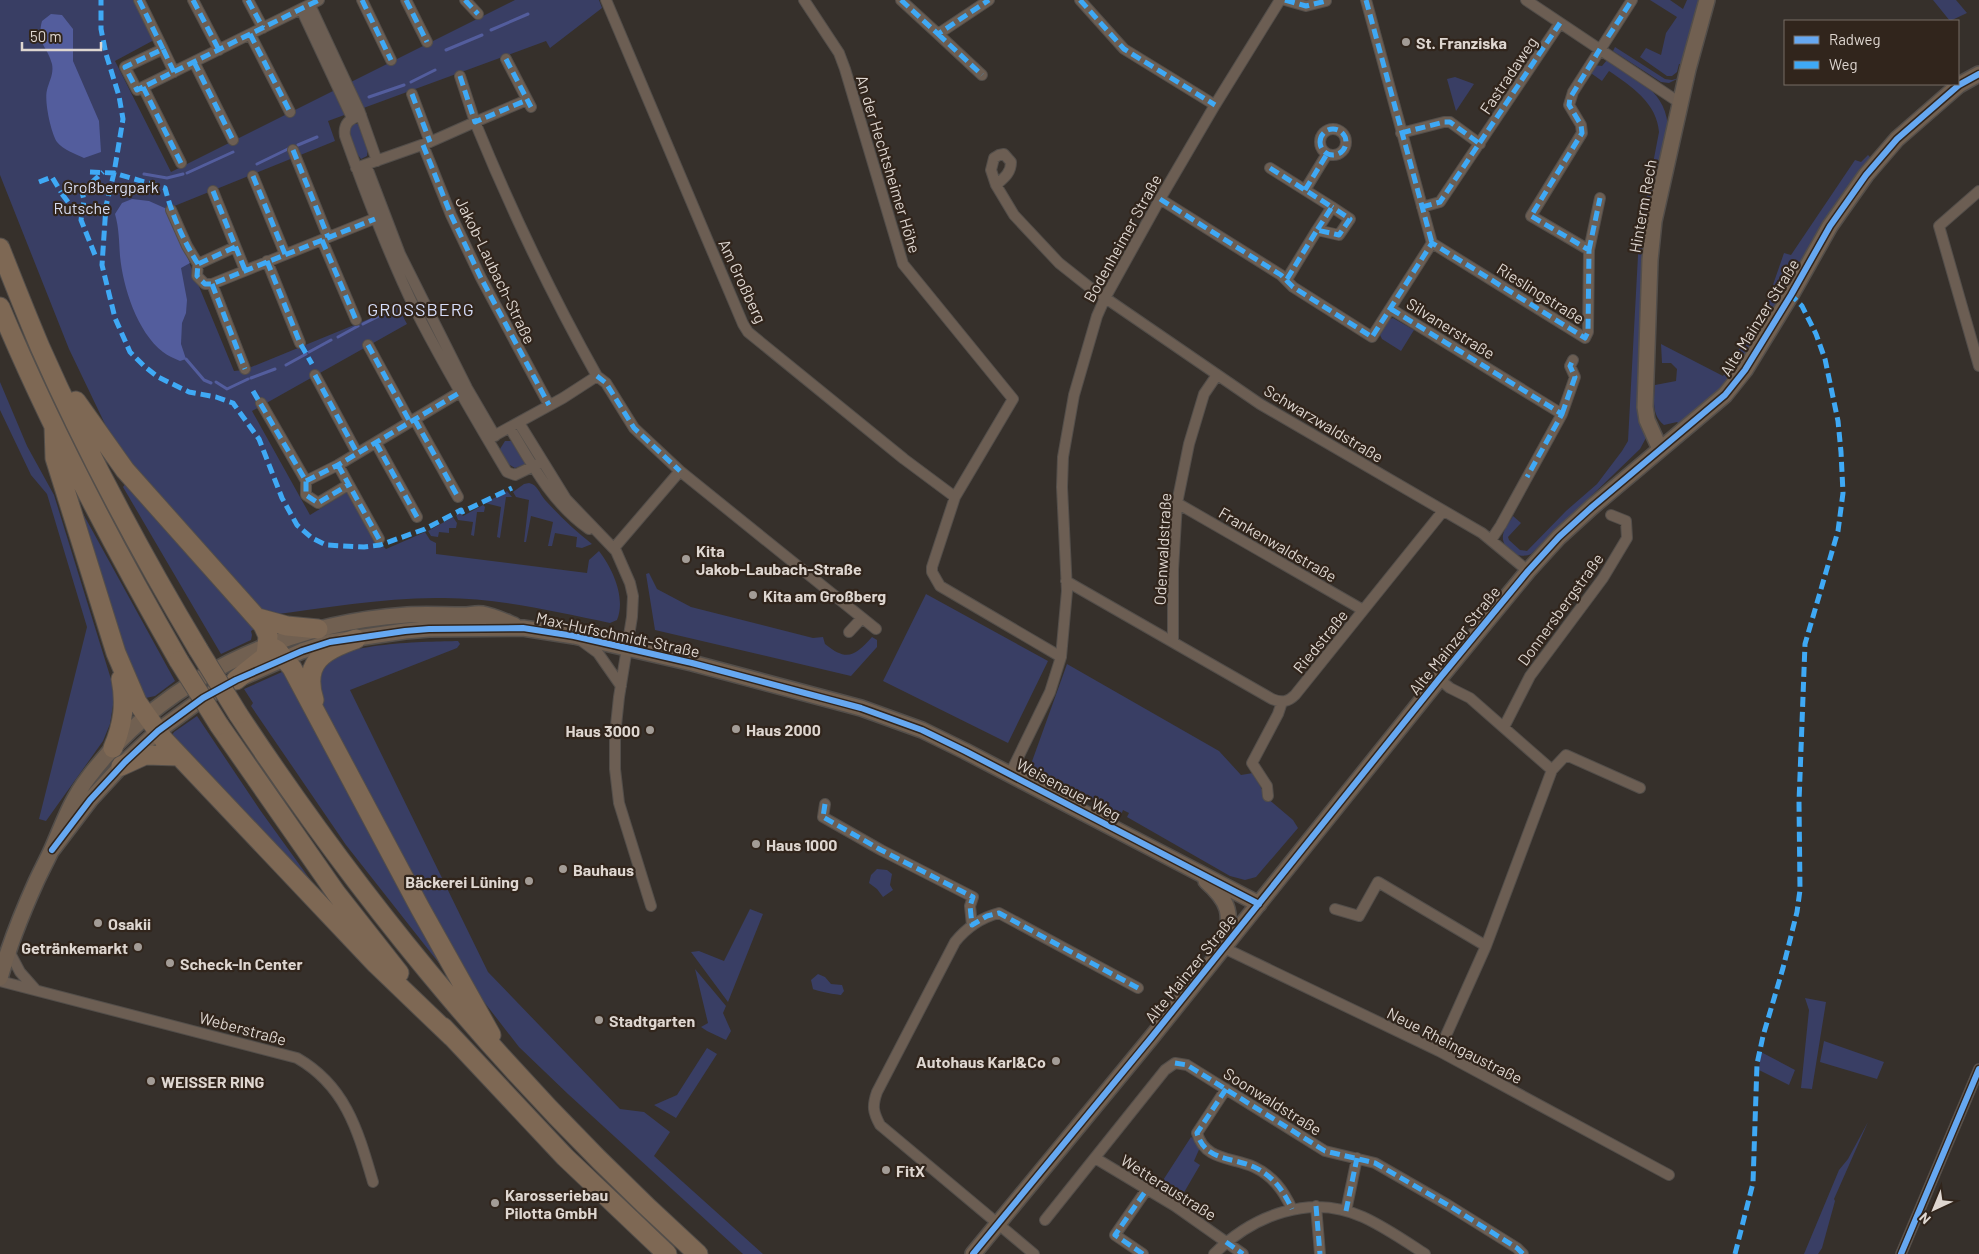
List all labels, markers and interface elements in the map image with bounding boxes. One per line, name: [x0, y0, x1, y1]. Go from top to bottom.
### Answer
scale bar: [22, 20, 101, 52]
legend: [1784, 20, 1959, 85]
text: 50 m: [30, 27, 62, 45]
text: Radweg: [1829, 30, 1881, 48]
place label: St. Franziska: [1416, 33, 1507, 52]
street label: Fastradaweg: [1475, 33, 1541, 117]
marker: St. Franziska: [1400, 36, 1412, 48]
text: Weg: [1829, 55, 1857, 73]
street label: An der Hechtsheimer Höhe: [853, 73, 925, 255]
street label: Hinterm Rech: [1624, 158, 1660, 254]
street label: Bodenheimer Straße: [1079, 171, 1165, 305]
park label: Großbergpark: [63, 177, 159, 196]
street label: Jakob-Laubach-Straße: [452, 193, 540, 347]
park label: Rutsche: [53, 198, 111, 217]
street label: Am Großberg: [715, 236, 771, 326]
street label: Alte Mainzer Straße: [1715, 255, 1803, 379]
street label: Rieslingstraße: [1494, 259, 1588, 327]
street label: Silvanerstraße: [1403, 293, 1499, 363]
district label: GROSSBERG: [367, 298, 475, 320]
street label: Schwarzwaldstraße: [1261, 380, 1387, 466]
street label: Odenwaldstraße: [1150, 492, 1174, 606]
street label: Frankenwaldstraße: [1216, 503, 1340, 585]
place label: Kita Jakob-Laubach-Straße: [696, 541, 862, 578]
street label: Donnersbergstraße: [1513, 549, 1607, 669]
marker: Kita Jakob-Laubach-Straße: [680, 553, 692, 565]
street label: Alte Mainzer Straße: [1404, 582, 1504, 698]
place label: Kita am Großberg: [763, 586, 886, 605]
marker: Kita am Großberg: [747, 589, 759, 601]
street label: Riedstraße: [1289, 605, 1351, 677]
street label: Max-Hufschmidt-Straße: [534, 607, 702, 661]
place label: Haus 2000: [746, 720, 821, 739]
place label: Haus 3000: [566, 721, 640, 740]
marker: Haus 2000: [730, 723, 742, 735]
marker: Haus 3000: [644, 724, 656, 736]
street label: Weisenauer Weg: [1014, 754, 1124, 824]
place label: Haus 1000: [766, 835, 837, 854]
marker: Haus 1000: [750, 838, 762, 850]
place label: Bauhaus: [573, 860, 634, 879]
marker: Bauhaus: [557, 863, 569, 875]
place label: Bäckerei Lüning: [405, 872, 519, 891]
marker: Bäckerei Lüning: [523, 875, 535, 887]
street label: Alte Mainzer Straße: [1140, 910, 1240, 1026]
place label: Osakii: [108, 914, 151, 933]
marker: Osakii: [92, 917, 104, 929]
place label: Getränkemarkt: [21, 938, 128, 957]
marker: Getränkemarkt: [132, 941, 144, 953]
place label: Scheck-In Center: [180, 954, 303, 973]
marker: Scheck-In Center: [164, 957, 176, 969]
street label: Neue Rheingaustraße: [1384, 1003, 1526, 1087]
street label: Weberstraße: [197, 1007, 289, 1049]
place label: Stadtgarten: [609, 1011, 695, 1030]
marker: Stadtgarten: [593, 1014, 605, 1026]
place label: Autohaus Karl&Co: [916, 1052, 1046, 1071]
marker: Autohaus Karl&Co: [1050, 1055, 1062, 1067]
street label: Soonwaldstraße: [1220, 1063, 1326, 1139]
place label: WEISSER RING: [161, 1072, 265, 1091]
marker: WEISSER RING: [145, 1075, 157, 1087]
street label: Wetteraustraße: [1118, 1150, 1220, 1224]
place label: FitX: [896, 1161, 925, 1180]
marker: FitX: [880, 1164, 892, 1176]
north arrow: [1909, 1184, 1959, 1234]
place label: Karosseriebau Pilotta GmbH: [505, 1185, 608, 1222]
marker: Karosseriebau Pilotta GmbH: [489, 1197, 501, 1209]
text: N: [1915, 1209, 1934, 1228]

